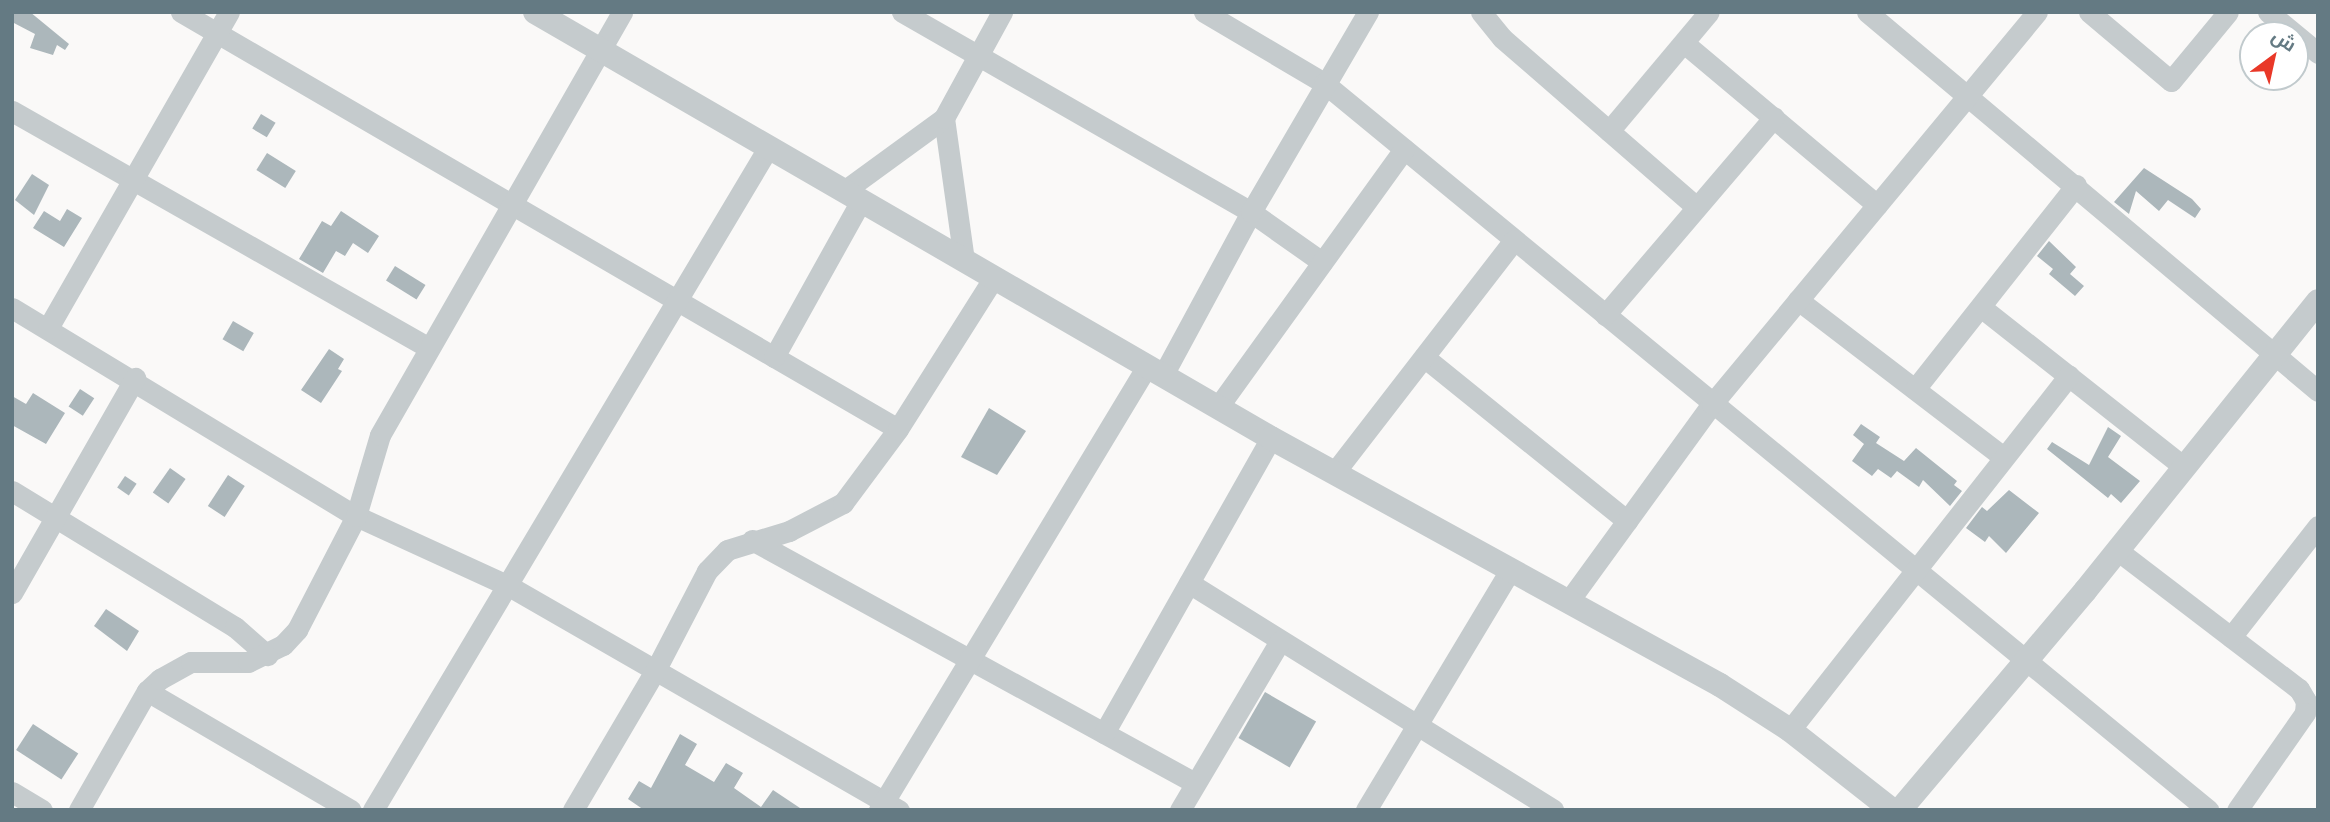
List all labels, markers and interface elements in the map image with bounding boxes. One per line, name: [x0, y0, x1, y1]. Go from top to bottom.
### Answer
north arrow: [2239, 21, 2309, 91]
text: ش: [2267, 23, 2302, 58]

